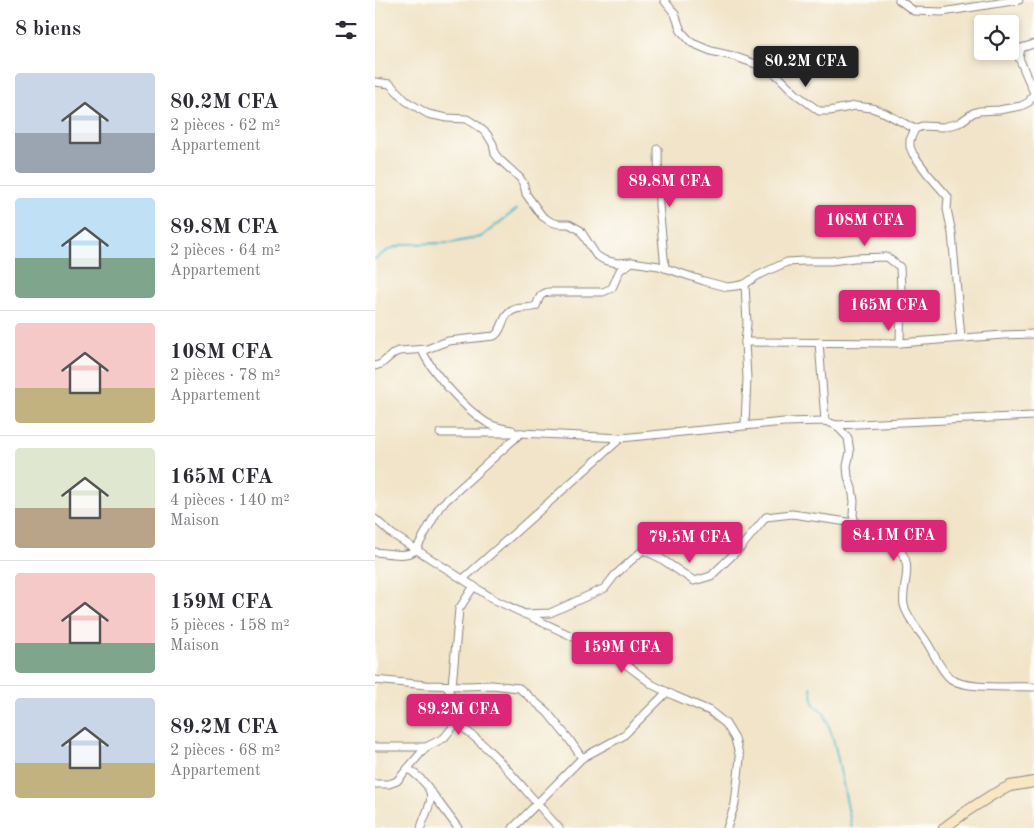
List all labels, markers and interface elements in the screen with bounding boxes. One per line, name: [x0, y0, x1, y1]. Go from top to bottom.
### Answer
map controls: [974, 15, 1019, 60]
button: locate: [974, 15, 1019, 60]
icon: filters: [332, 16, 360, 44]
text: 8 biens: [15, 19, 81, 40]
pin: 80.2M CFA: [749, 46, 863, 88]
text: 80.2M CFA: [765, 54, 847, 70]
text: 80.2M CFA: [170, 92, 279, 113]
icon: home: [55, 93, 115, 153]
text: 2 pièces · 62 m²: [170, 118, 280, 134]
text: Appartement: [170, 138, 261, 154]
pin: 89.8M CFA: [613, 166, 727, 208]
text: 89.8M CFA: [629, 174, 711, 190]
pin: 108M CFA: [813, 204, 917, 247]
text: 108M CFA: [826, 213, 904, 229]
text: 89.8M CFA: [170, 217, 279, 238]
icon: home: [55, 218, 115, 278]
text: 2 pièces · 64 m²: [170, 243, 280, 259]
text: Appartement: [170, 263, 261, 279]
pin: 165M CFA: [837, 290, 941, 332]
text: 165M CFA: [850, 298, 928, 314]
text: 108M CFA: [170, 342, 273, 363]
icon: home: [55, 343, 115, 403]
text: 2 pièces · 78 m²: [170, 368, 280, 384]
text: Appartement: [170, 388, 261, 404]
text: 165M CFA: [170, 467, 273, 488]
icon: home: [55, 468, 115, 528]
text: 4 pièces · 140 m²: [170, 493, 290, 509]
text: Maison: [170, 513, 219, 529]
pin: 84.1M CFA: [837, 520, 951, 562]
pin: 79.5M CFA: [633, 522, 747, 564]
text: 84.1M CFA: [853, 528, 935, 544]
text: 79.5M CFA: [649, 530, 731, 546]
text: 159M CFA: [170, 592, 273, 613]
icon: home: [55, 593, 115, 653]
text: 5 pièces · 158 m²: [170, 618, 290, 634]
pin: 159M CFA: [570, 632, 674, 674]
text: Maison: [170, 638, 219, 654]
text: 159M CFA: [583, 640, 661, 656]
pin: 89.2M CFA: [402, 694, 516, 736]
text: 89.2M CFA: [418, 702, 500, 718]
text: 89.2M CFA: [170, 717, 279, 738]
icon: home: [55, 718, 115, 778]
text: 2 pièces · 68 m²: [170, 743, 280, 759]
text: Appartement: [170, 763, 261, 779]

